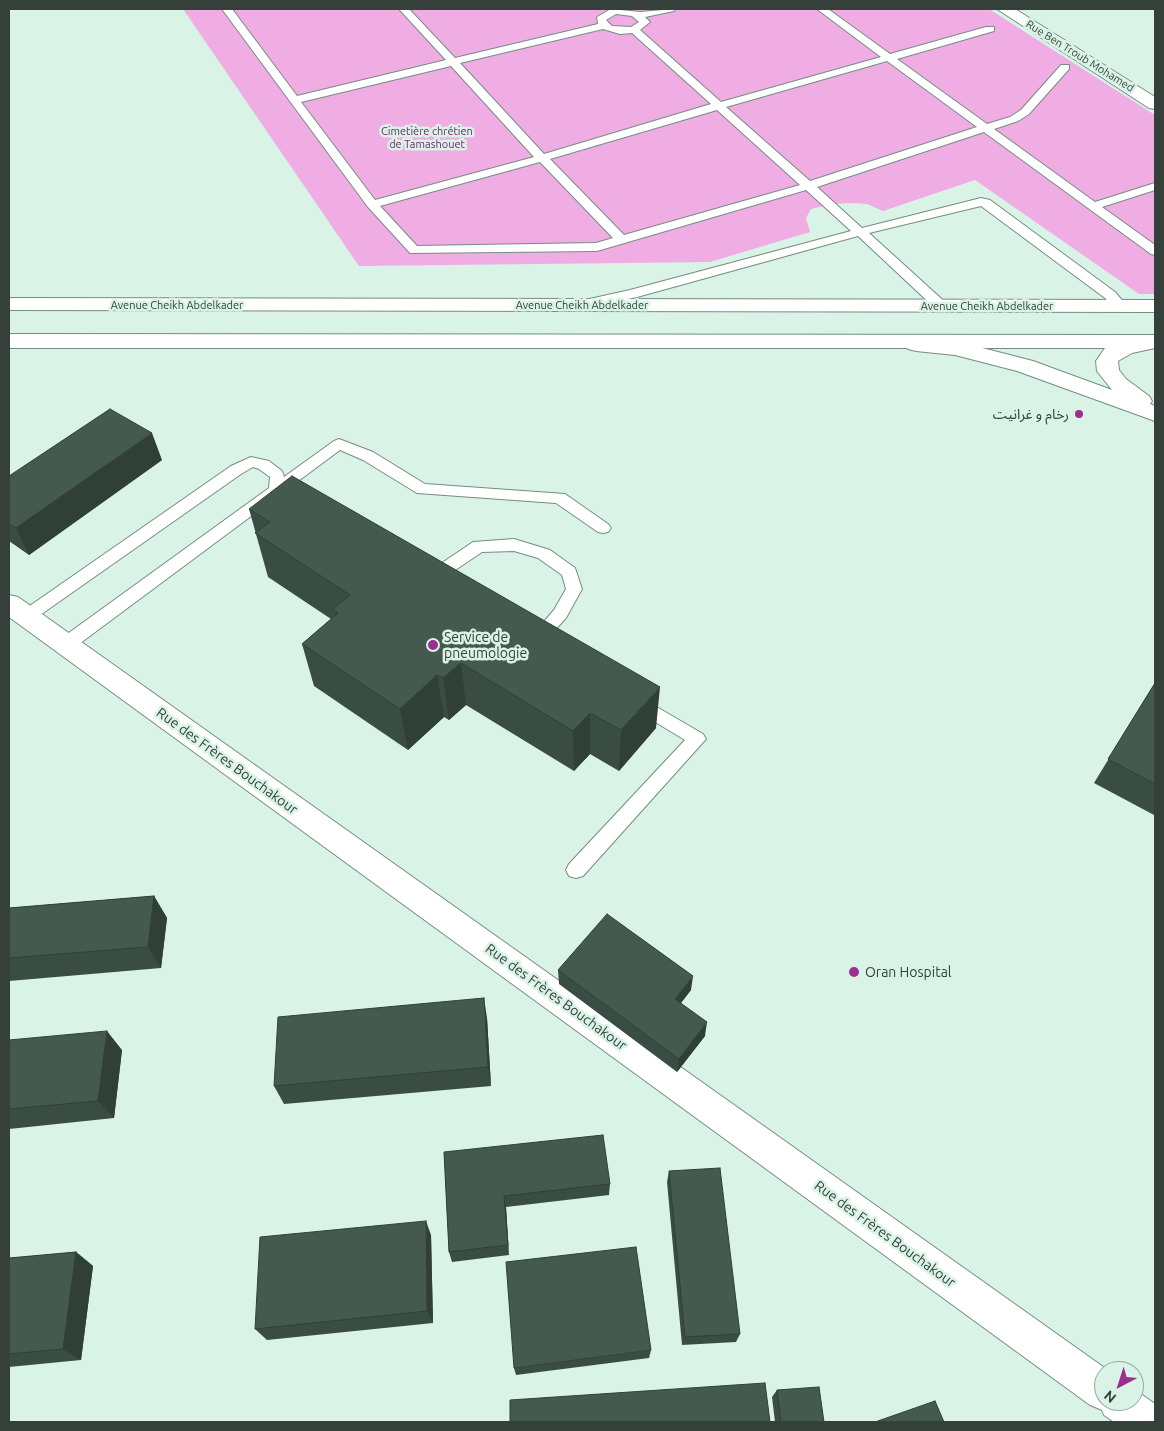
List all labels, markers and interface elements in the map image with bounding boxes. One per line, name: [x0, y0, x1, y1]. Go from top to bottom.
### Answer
street label: Rue Ben Troub Mohamed: [1023, 17, 1137, 95]
park label: Cimetière chrétien de Tamashouet: [381, 124, 473, 150]
street label: Avenue Cheikh Abdelkader: [111, 298, 243, 312]
street label: Avenue Cheikh Abdelkader: [516, 298, 648, 312]
street label: Avenue Cheikh Abdelkader: [921, 299, 1053, 313]
place label: رخام و غرانيت: [993, 406, 1069, 422]
marker: رخام و غرانيت: [1073, 408, 1085, 420]
place label: Service de pneumologie: [444, 629, 527, 662]
marker: Service de pneumologie: [426, 638, 440, 652]
street label: Rue des Frères Bouchakour: [153, 704, 301, 818]
street label: Rue des Frères Bouchakour: [482, 940, 630, 1054]
place label: Oran Hospital: [865, 964, 952, 980]
marker: Oran Hospital: [847, 965, 861, 979]
street label: Rue des Frères Bouchakour: [811, 1177, 959, 1291]
north arrow: [1094, 1361, 1144, 1411]
text: N: [1101, 1387, 1119, 1406]

